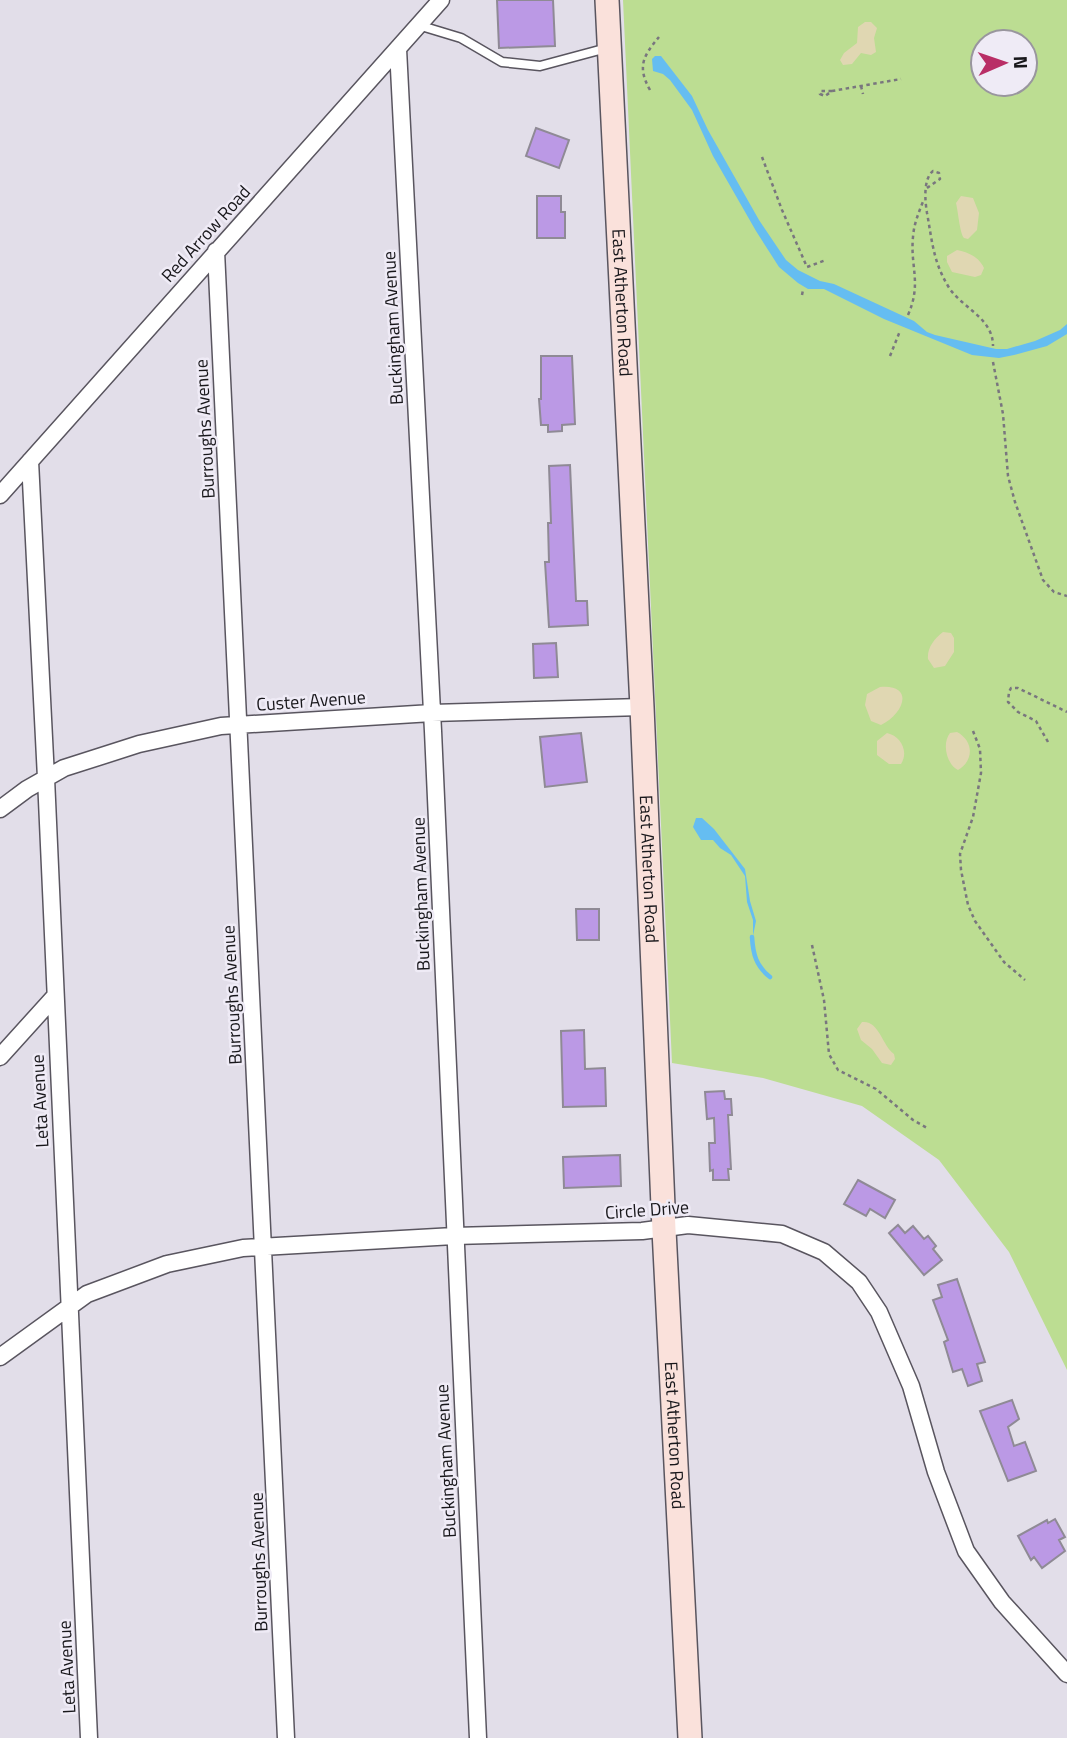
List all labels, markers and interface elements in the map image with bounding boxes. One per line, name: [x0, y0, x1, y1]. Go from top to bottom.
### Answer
north arrow: [969, 28, 1039, 98]
text: N: [1007, 55, 1036, 69]
street label: Red Arrow Road: [155, 179, 257, 288]
street label: East Atherton Road: [605, 228, 640, 377]
street label: Buckingham Avenue: [375, 250, 410, 406]
street label: Burroughs Avenue: [187, 359, 222, 499]
street label: Custer Avenue: [255, 683, 366, 718]
street label: East Atherton Road: [633, 794, 666, 943]
street label: Buckingham Avenue: [404, 817, 437, 971]
street label: Burroughs Avenue: [214, 925, 249, 1065]
street label: Leta Avenue: [24, 1054, 55, 1148]
street label: Circle Drive: [604, 1193, 690, 1226]
street label: East Atherton Road: [658, 1361, 692, 1510]
street label: Buckingham Avenue: [428, 1383, 463, 1539]
street label: Burroughs Avenue: [243, 1492, 274, 1632]
street label: Leta Avenue: [51, 1620, 82, 1714]

